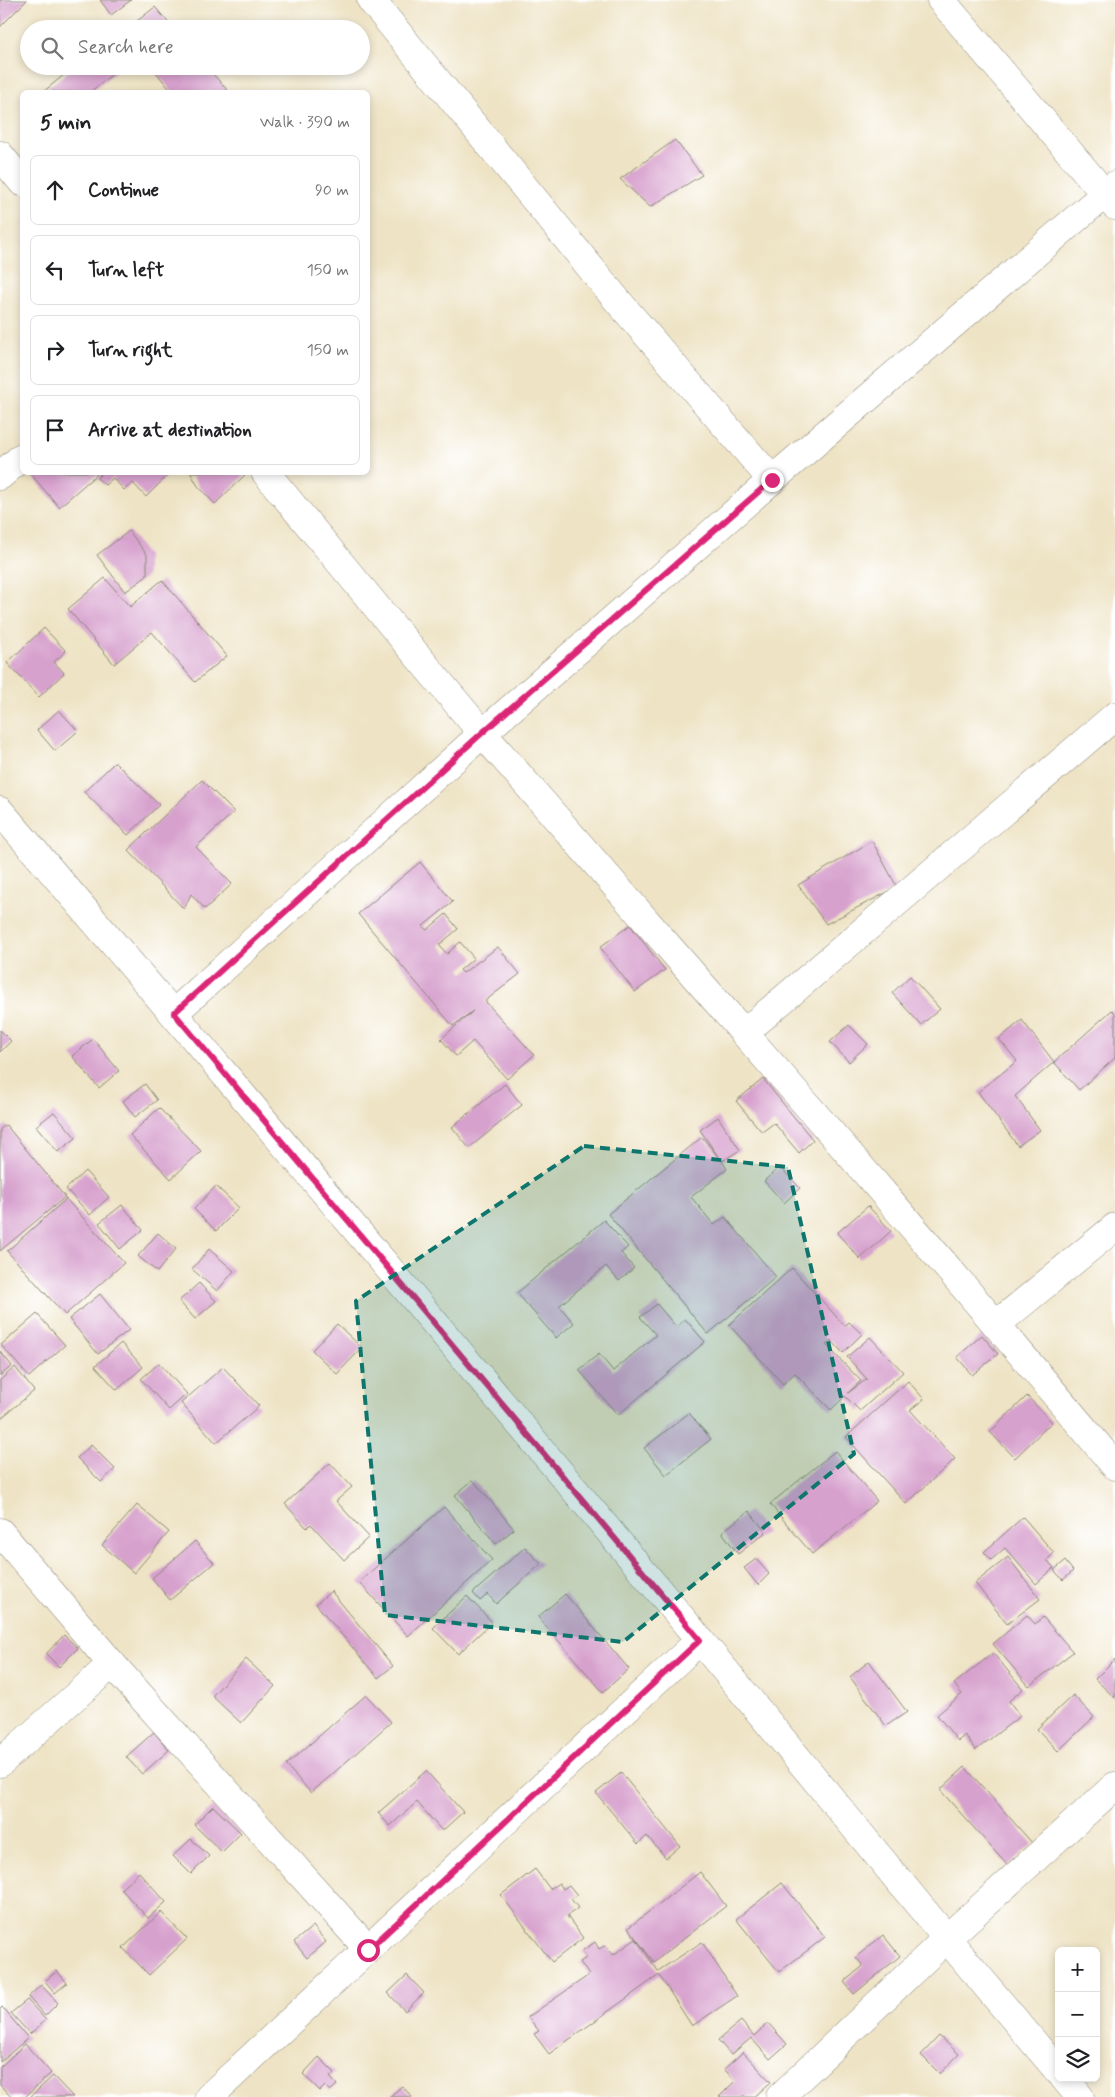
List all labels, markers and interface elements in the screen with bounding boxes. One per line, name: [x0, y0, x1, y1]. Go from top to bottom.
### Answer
search box: [20, 20, 370, 75]
icon: search: [38, 34, 66, 62]
text: Search here: [78, 35, 174, 60]
text: 5 min: [40, 109, 92, 137]
text: Walk · 390 m: [260, 112, 350, 133]
icon: ahead: [41, 176, 69, 204]
text: Continue: [88, 178, 159, 203]
text: 90 m: [315, 180, 349, 201]
icon: left: [41, 256, 69, 284]
text: Turn left: [88, 258, 164, 283]
text: 150 m: [307, 260, 349, 281]
icon: right: [41, 336, 69, 364]
text: Turn right: [88, 338, 172, 363]
text: 150 m: [307, 340, 349, 361]
icon: arrive: [41, 416, 69, 444]
text: Arrive at destination: [88, 418, 252, 443]
route end: [761, 469, 784, 492]
route start: [357, 1939, 380, 1962]
map controls: [1055, 1947, 1100, 2082]
button: +: [1055, 1947, 1100, 1992]
button: −: [1055, 1992, 1100, 2037]
button: layers: [1055, 2037, 1100, 2082]

